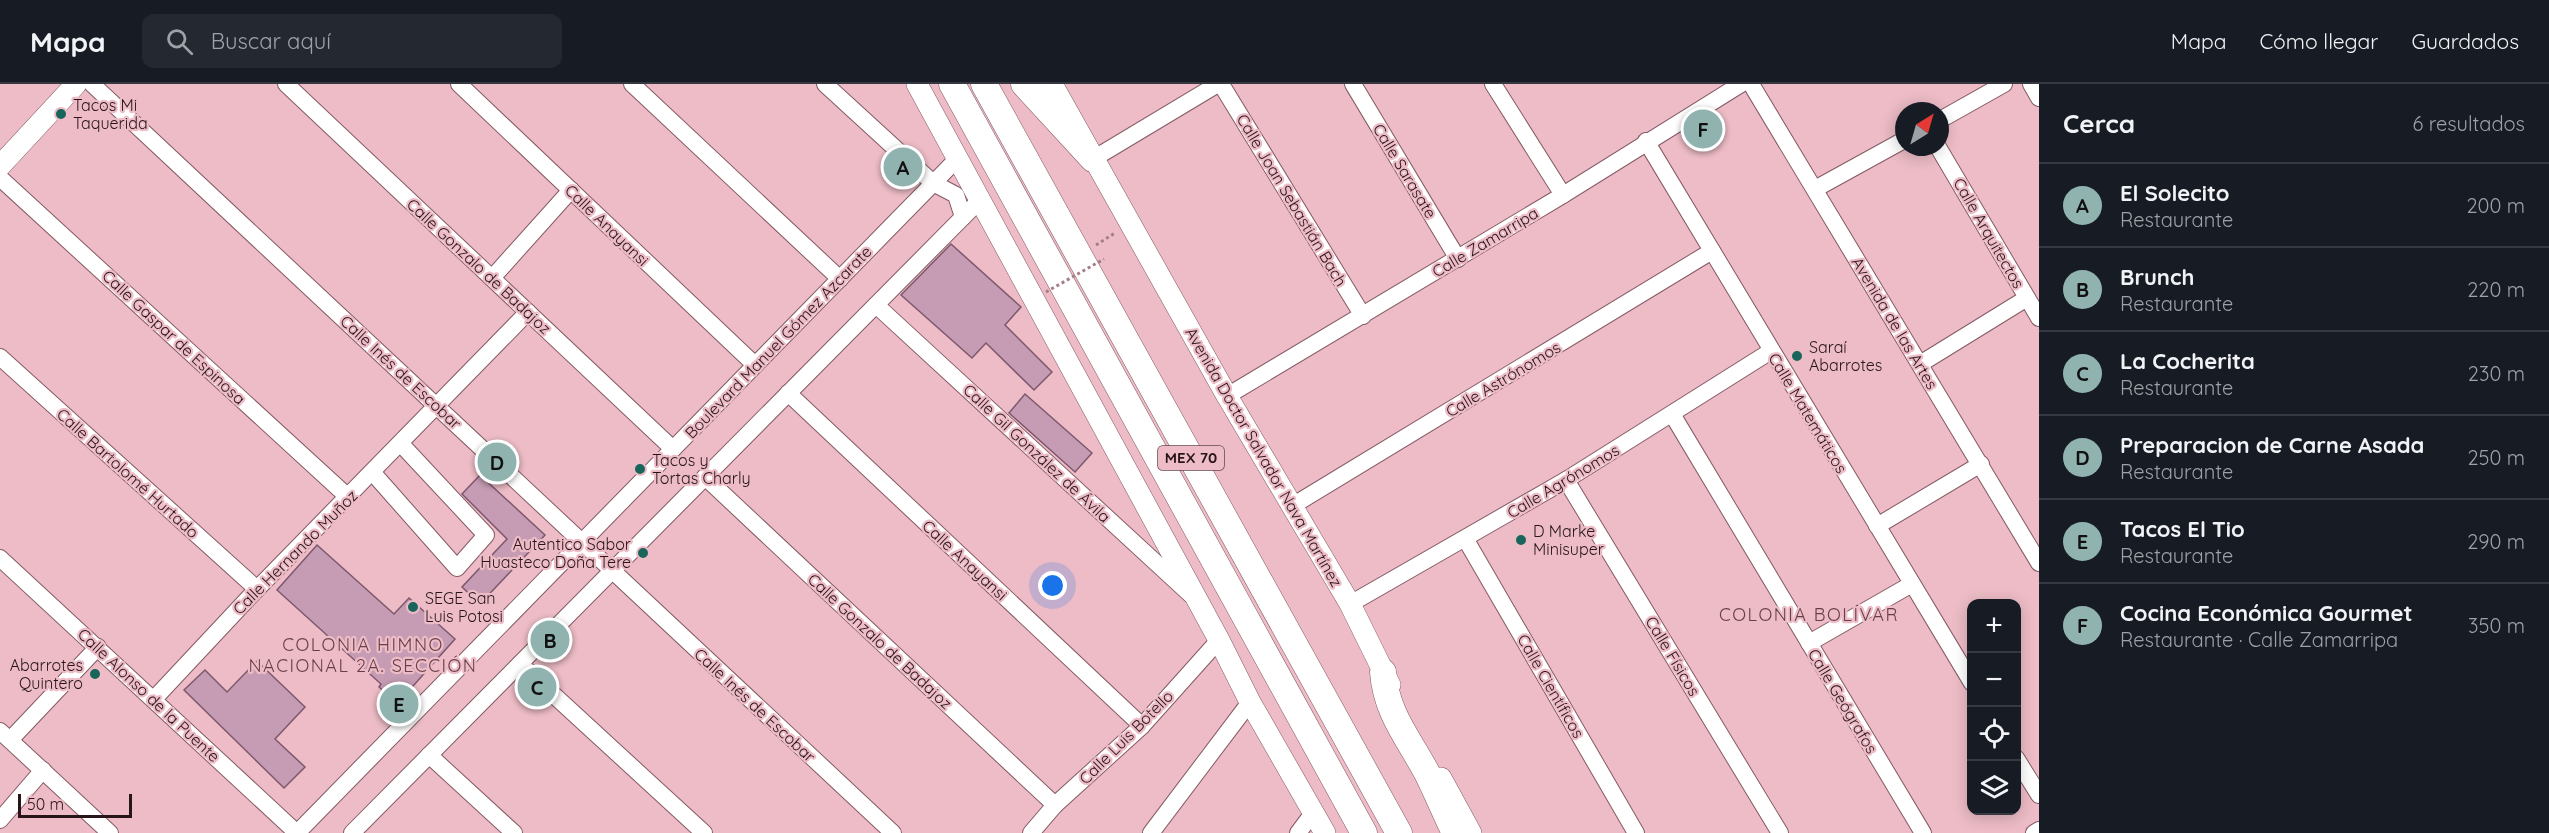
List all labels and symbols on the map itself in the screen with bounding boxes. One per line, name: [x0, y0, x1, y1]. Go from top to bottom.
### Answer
place label: Tacos Mi Taquerida: [73, 95, 148, 133]
north arrow: [1895, 102, 1949, 156]
pin: F: [1684, 106, 1722, 152]
marker: Tacos Mi Taquerida: [54, 107, 68, 121]
street label: Calle Joan Sebastián Bach: [1233, 110, 1351, 290]
street label: Calle Sarasate: [1369, 120, 1441, 222]
pin: A: [884, 144, 922, 190]
street label: Calle Arquitectos: [1949, 174, 2029, 292]
street label: Calle Anayansi: [561, 180, 653, 270]
street label: Calle Gonzalo de Badajoz: [403, 194, 555, 338]
street label: Calle Zamarripa: [1428, 202, 1542, 282]
street label: Boulevard Manuel Gómez Azcarate: [680, 241, 876, 443]
street label: Avenida de las Artes: [1848, 253, 1942, 393]
street label: Calle Gaspar de Espinosa: [98, 265, 250, 409]
street label: Calle Inés de Escobar: [336, 311, 466, 433]
street label: Avenida Doctor Salvador Nava Martínez: [1181, 324, 1347, 590]
street label: Calle Astrónomos: [1442, 337, 1564, 421]
place label: Saraí Abarrotes: [1809, 337, 1882, 375]
street label: Calle Matemáticos: [1764, 349, 1852, 477]
marker: Saraí Abarrotes: [1790, 349, 1804, 363]
street label: Calle Gil González de Ávila: [959, 380, 1115, 526]
street label: Calle Bartolomé Hurtado: [53, 404, 203, 542]
pin: D: [478, 440, 516, 484]
street label: Calle Agrónomos: [1503, 440, 1623, 522]
road number: MEX 70: [1158, 446, 1224, 470]
place label: Tacos y Tortas Charly: [652, 450, 750, 488]
marker: Tacos y Tortas Charly: [633, 462, 647, 476]
street label: Calle Hernando Muñoz: [228, 485, 362, 619]
street label: Calle Anayansi: [918, 516, 1012, 604]
place label: D Marke Minisuper: [1533, 521, 1604, 559]
marker: D Marke Minisuper: [1514, 533, 1528, 547]
place label: Autentico Sabor Huasteco Doña Tere: [480, 534, 631, 572]
marker: Autentico Sabor Huasteco Doña Tere: [636, 546, 650, 560]
street label: Calle Gonzalo de Badajoz: [804, 569, 956, 713]
your location: [1038, 571, 1067, 600]
place label: SEGE San Luis Potosi: [425, 588, 503, 626]
marker: SEGE San Luis Potosi: [406, 600, 420, 614]
district label: COLONIA BOLÍVAR: [1719, 603, 1899, 626]
street label: Calle Físicos: [1641, 612, 1705, 700]
pin: B: [530, 618, 570, 662]
street label: Calle Alonso de la Puente: [74, 624, 224, 766]
street label: Calle Científicos: [1513, 631, 1589, 741]
district label: COLONIA HIMNO NACIONAL 2A. SECCIÓN: [249, 633, 477, 677]
street label: Calle Inés de Escobar: [690, 644, 820, 766]
street label: Calle Geógrafos: [1804, 645, 1882, 757]
place label: Abarrotes Quintero: [10, 655, 83, 693]
pin: C: [518, 664, 556, 710]
marker: Abarrotes Quintero: [88, 667, 102, 681]
pin: E: [380, 682, 418, 726]
street label: Calle Luis Botello: [1075, 686, 1177, 788]
scale bar: [18, 791, 132, 818]

